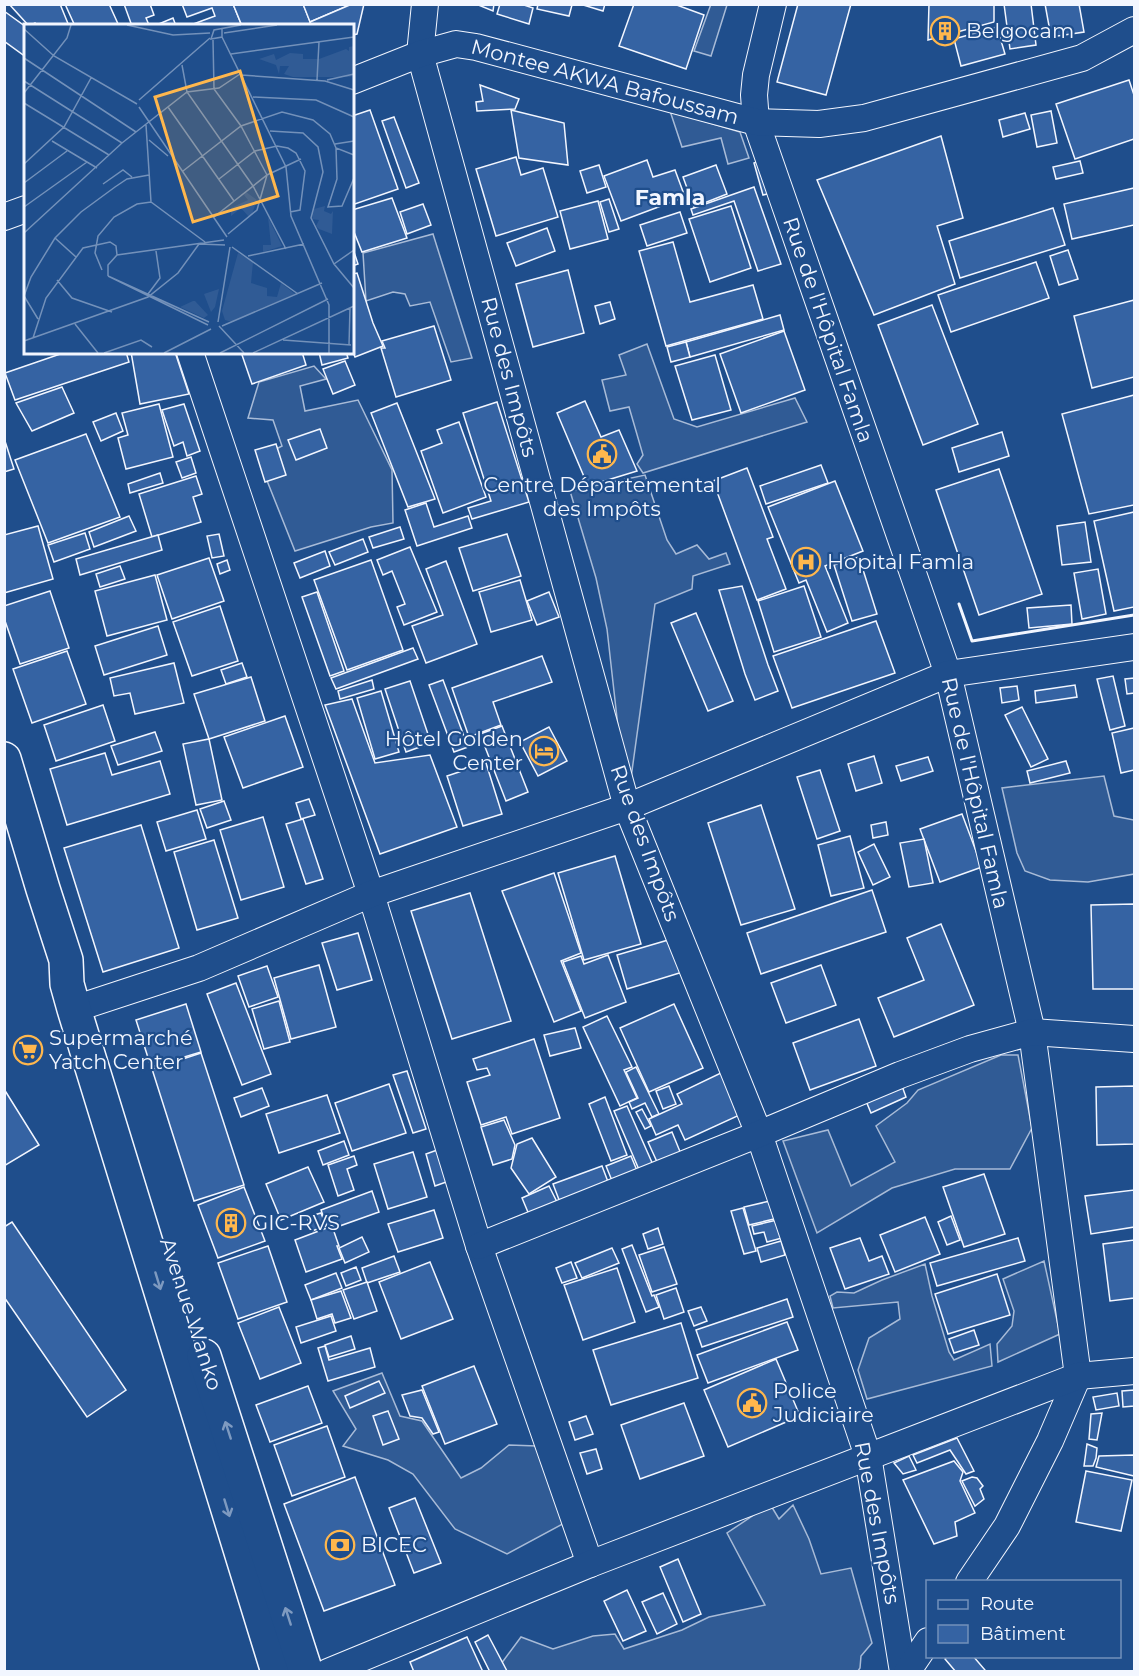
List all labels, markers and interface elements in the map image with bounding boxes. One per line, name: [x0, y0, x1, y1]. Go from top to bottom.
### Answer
building icon: Belgocam: [929, 15, 961, 47]
place label: Belgocam: [966, 18, 1074, 43]
inset map: [24, 24, 354, 354]
street label: Montee AKWA Bafoussam: [468, 34, 742, 129]
district label: Famla: [635, 184, 705, 211]
street label: Rue de l'Hôpital Famla: [778, 214, 879, 446]
street label: Rue des Impôts: [476, 294, 543, 460]
public building icon: Centre Départemental des Impôts: [586, 438, 618, 470]
place label: Centre Départemental des Impôts: [483, 472, 721, 521]
hospital icon: Hopital Famla: [790, 546, 822, 578]
place label: Hopital Famla: [827, 549, 974, 574]
street label: Rue de l'Hôpital Famla: [937, 675, 1014, 911]
place label: Hôtel Golden Center: [385, 726, 523, 775]
hotel icon: Hôtel Golden Center: [528, 735, 560, 767]
street label: Rue des Impôts: [606, 761, 685, 925]
place label: Supermarché Yatch Center: [49, 1025, 193, 1074]
supermarket icon: Supermarché Yatch Center: [12, 1034, 44, 1066]
building icon: GIC-RVS: [215, 1207, 247, 1239]
place label: GIC-RVS: [252, 1210, 340, 1235]
street label: Avenue Wanko: [155, 1234, 228, 1393]
one-way arrow: [153, 1271, 164, 1290]
place label: Police Judiciaire: [772, 1378, 874, 1427]
public building icon: Police Judiciaire: [736, 1387, 768, 1419]
one-way arrow: [222, 1421, 233, 1440]
street label: Rue des Impôts: [849, 1440, 905, 1606]
one-way arrow: [223, 1498, 234, 1517]
bank icon: BICEC: [324, 1529, 356, 1561]
place label: BICEC: [361, 1532, 427, 1557]
legend: [926, 1580, 1121, 1658]
text: Route: [980, 1593, 1034, 1615]
one-way arrow: [282, 1607, 293, 1626]
text: Bâtiment: [980, 1623, 1066, 1645]

